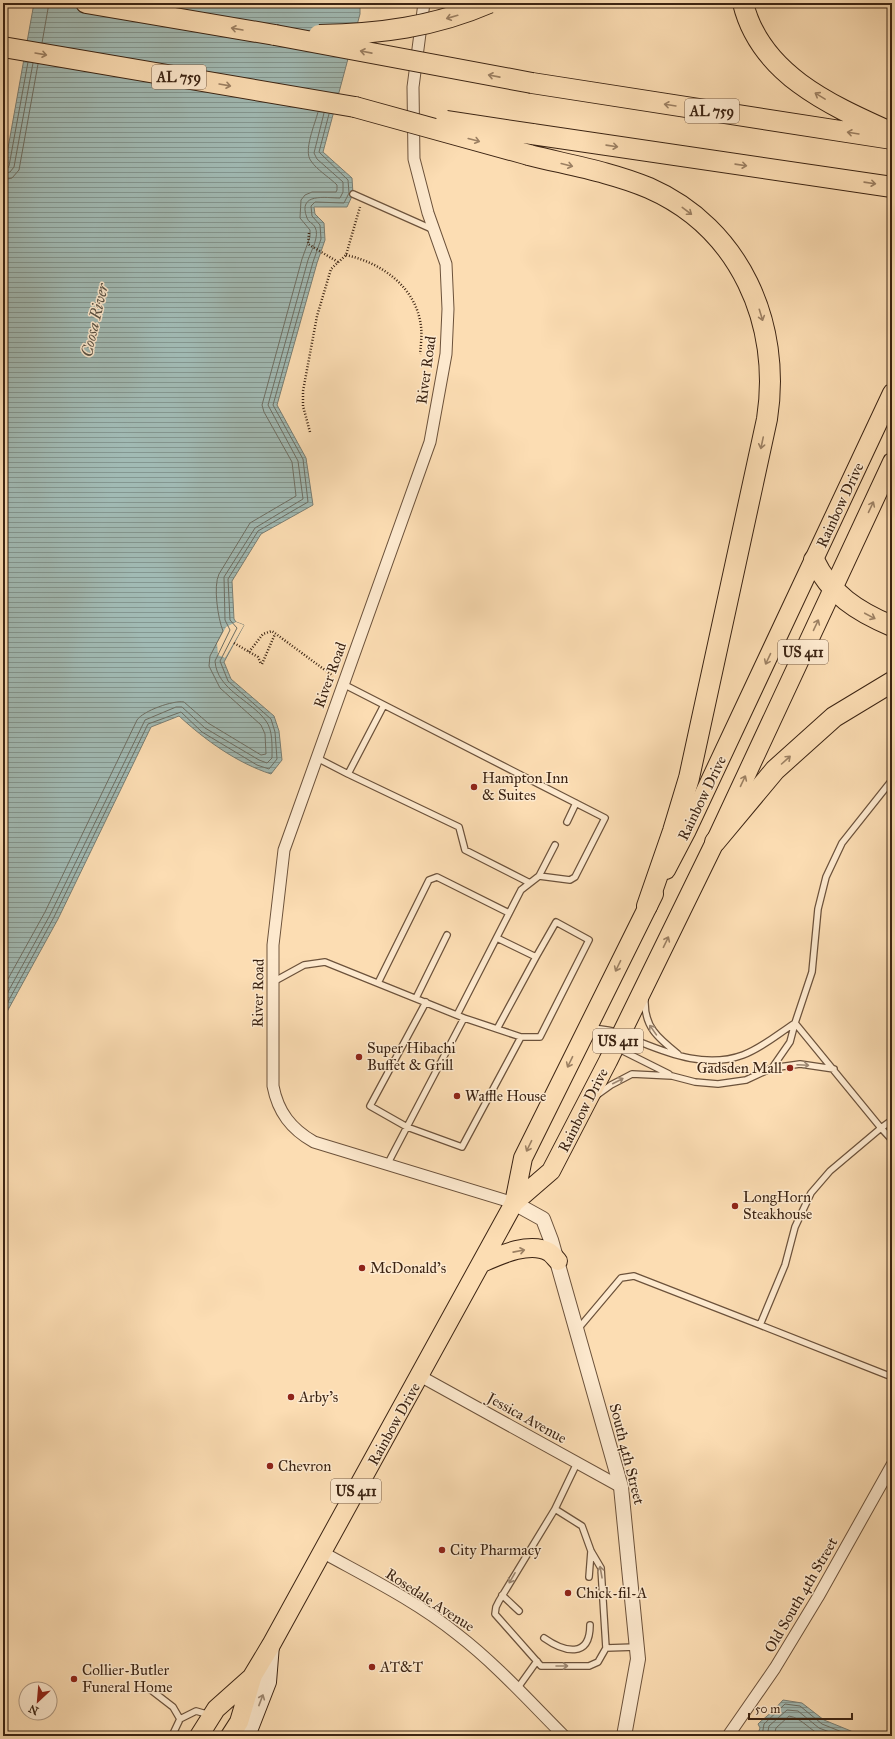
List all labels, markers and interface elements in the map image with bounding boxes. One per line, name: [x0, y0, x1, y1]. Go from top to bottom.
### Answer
one-way arrow: [446, 14, 459, 21]
one-way arrow: [231, 24, 244, 32]
one-way arrow: [360, 48, 373, 56]
one-way arrow: [35, 50, 48, 58]
road number: AL 759: [152, 65, 206, 89]
one-way arrow: [487, 72, 500, 80]
one-way arrow: [218, 81, 231, 89]
one-way arrow: [815, 92, 826, 100]
road number: AL 759: [685, 99, 739, 123]
one-way arrow: [664, 101, 677, 109]
one-way arrow: [847, 129, 860, 137]
one-way arrow: [467, 137, 480, 144]
one-way arrow: [605, 142, 618, 150]
one-way arrow: [560, 161, 573, 169]
one-way arrow: [734, 161, 747, 169]
one-way arrow: [863, 180, 876, 188]
one-way arrow: [681, 207, 692, 215]
water label: Coosa River: [77, 280, 112, 359]
one-way arrow: [758, 308, 765, 321]
street label: River Road: [412, 334, 440, 405]
one-way arrow: [757, 436, 765, 449]
street label: Rainbow Drive: [812, 460, 868, 550]
one-way arrow: [868, 502, 875, 514]
one-way arrow: [863, 613, 875, 620]
one-way arrow: [813, 620, 820, 632]
street label: River Road: [310, 639, 350, 710]
road number: US 411: [778, 640, 828, 664]
one-way arrow: [764, 652, 771, 664]
street label: Rainbow Drive: [674, 753, 730, 843]
one-way arrow: [781, 755, 792, 764]
place label: Hampton Inn & Suites: [482, 769, 568, 804]
one-way arrow: [740, 776, 747, 788]
marker: Hampton Inn & Suites: [469, 782, 479, 792]
one-way arrow: [663, 937, 670, 949]
street label: River Road: [248, 958, 268, 1027]
one-way arrow: [613, 960, 621, 972]
one-way arrow: [649, 1025, 657, 1036]
road number: US 411: [593, 1029, 643, 1053]
place label: Super Hibachi Buffet & Grill: [367, 1039, 456, 1074]
marker: Super Hibachi Buffet & Grill: [354, 1052, 364, 1062]
one-way arrow: [566, 1056, 573, 1068]
place label: Gadsden Mall: [697, 1059, 783, 1077]
one-way arrow: [796, 1061, 809, 1068]
marker: Gadsden Mall: [785, 1063, 795, 1073]
street label: Rainbow Drive: [554, 1065, 612, 1155]
one-way arrow: [611, 1077, 623, 1085]
place label: Waffle House: [465, 1087, 546, 1105]
marker: Waffle House: [452, 1091, 462, 1101]
one-way arrow: [525, 1140, 532, 1152]
place label: LongHorn Steakhouse: [743, 1188, 812, 1223]
marker: LongHorn Steakhouse: [730, 1201, 740, 1211]
one-way arrow: [512, 1246, 525, 1254]
place label: McDonald's: [370, 1259, 446, 1277]
marker: McDonald's: [357, 1263, 367, 1273]
street label: Rainbow Drive: [364, 1380, 424, 1468]
place label: Arby's: [298, 1388, 338, 1406]
street label: Jessica Avenue: [482, 1388, 570, 1448]
marker: Arby's: [286, 1392, 296, 1402]
street label: South 4th Street: [606, 1402, 648, 1507]
place label: Chevron: [278, 1457, 331, 1475]
marker: Chevron: [265, 1461, 275, 1471]
road number: US 411: [331, 1479, 381, 1503]
street label: Old South 4th Street: [761, 1534, 842, 1656]
place label: City Pharmacy: [450, 1541, 542, 1559]
marker: City Pharmacy: [437, 1545, 447, 1555]
street label: Rosedale Avenue: [382, 1565, 478, 1635]
one-way arrow: [596, 1565, 604, 1578]
one-way arrow: [508, 1572, 516, 1584]
place label: Chick-fil-A: [576, 1584, 647, 1602]
marker: Chick-fil-A: [563, 1588, 573, 1598]
place label: AT&T: [379, 1658, 423, 1676]
place label: Collier-Butler Funeral Home: [82, 1661, 172, 1696]
marker: AT&T: [367, 1662, 377, 1672]
one-way arrow: [555, 1662, 568, 1670]
marker: Collier-Butler Funeral Home: [69, 1674, 79, 1684]
north arrow: [18, 1681, 58, 1721]
one-way arrow: [258, 1694, 266, 1706]
scale bar: [749, 1695, 852, 1721]
text: N: [26, 1701, 41, 1717]
text: 50 m: [755, 1702, 780, 1716]

